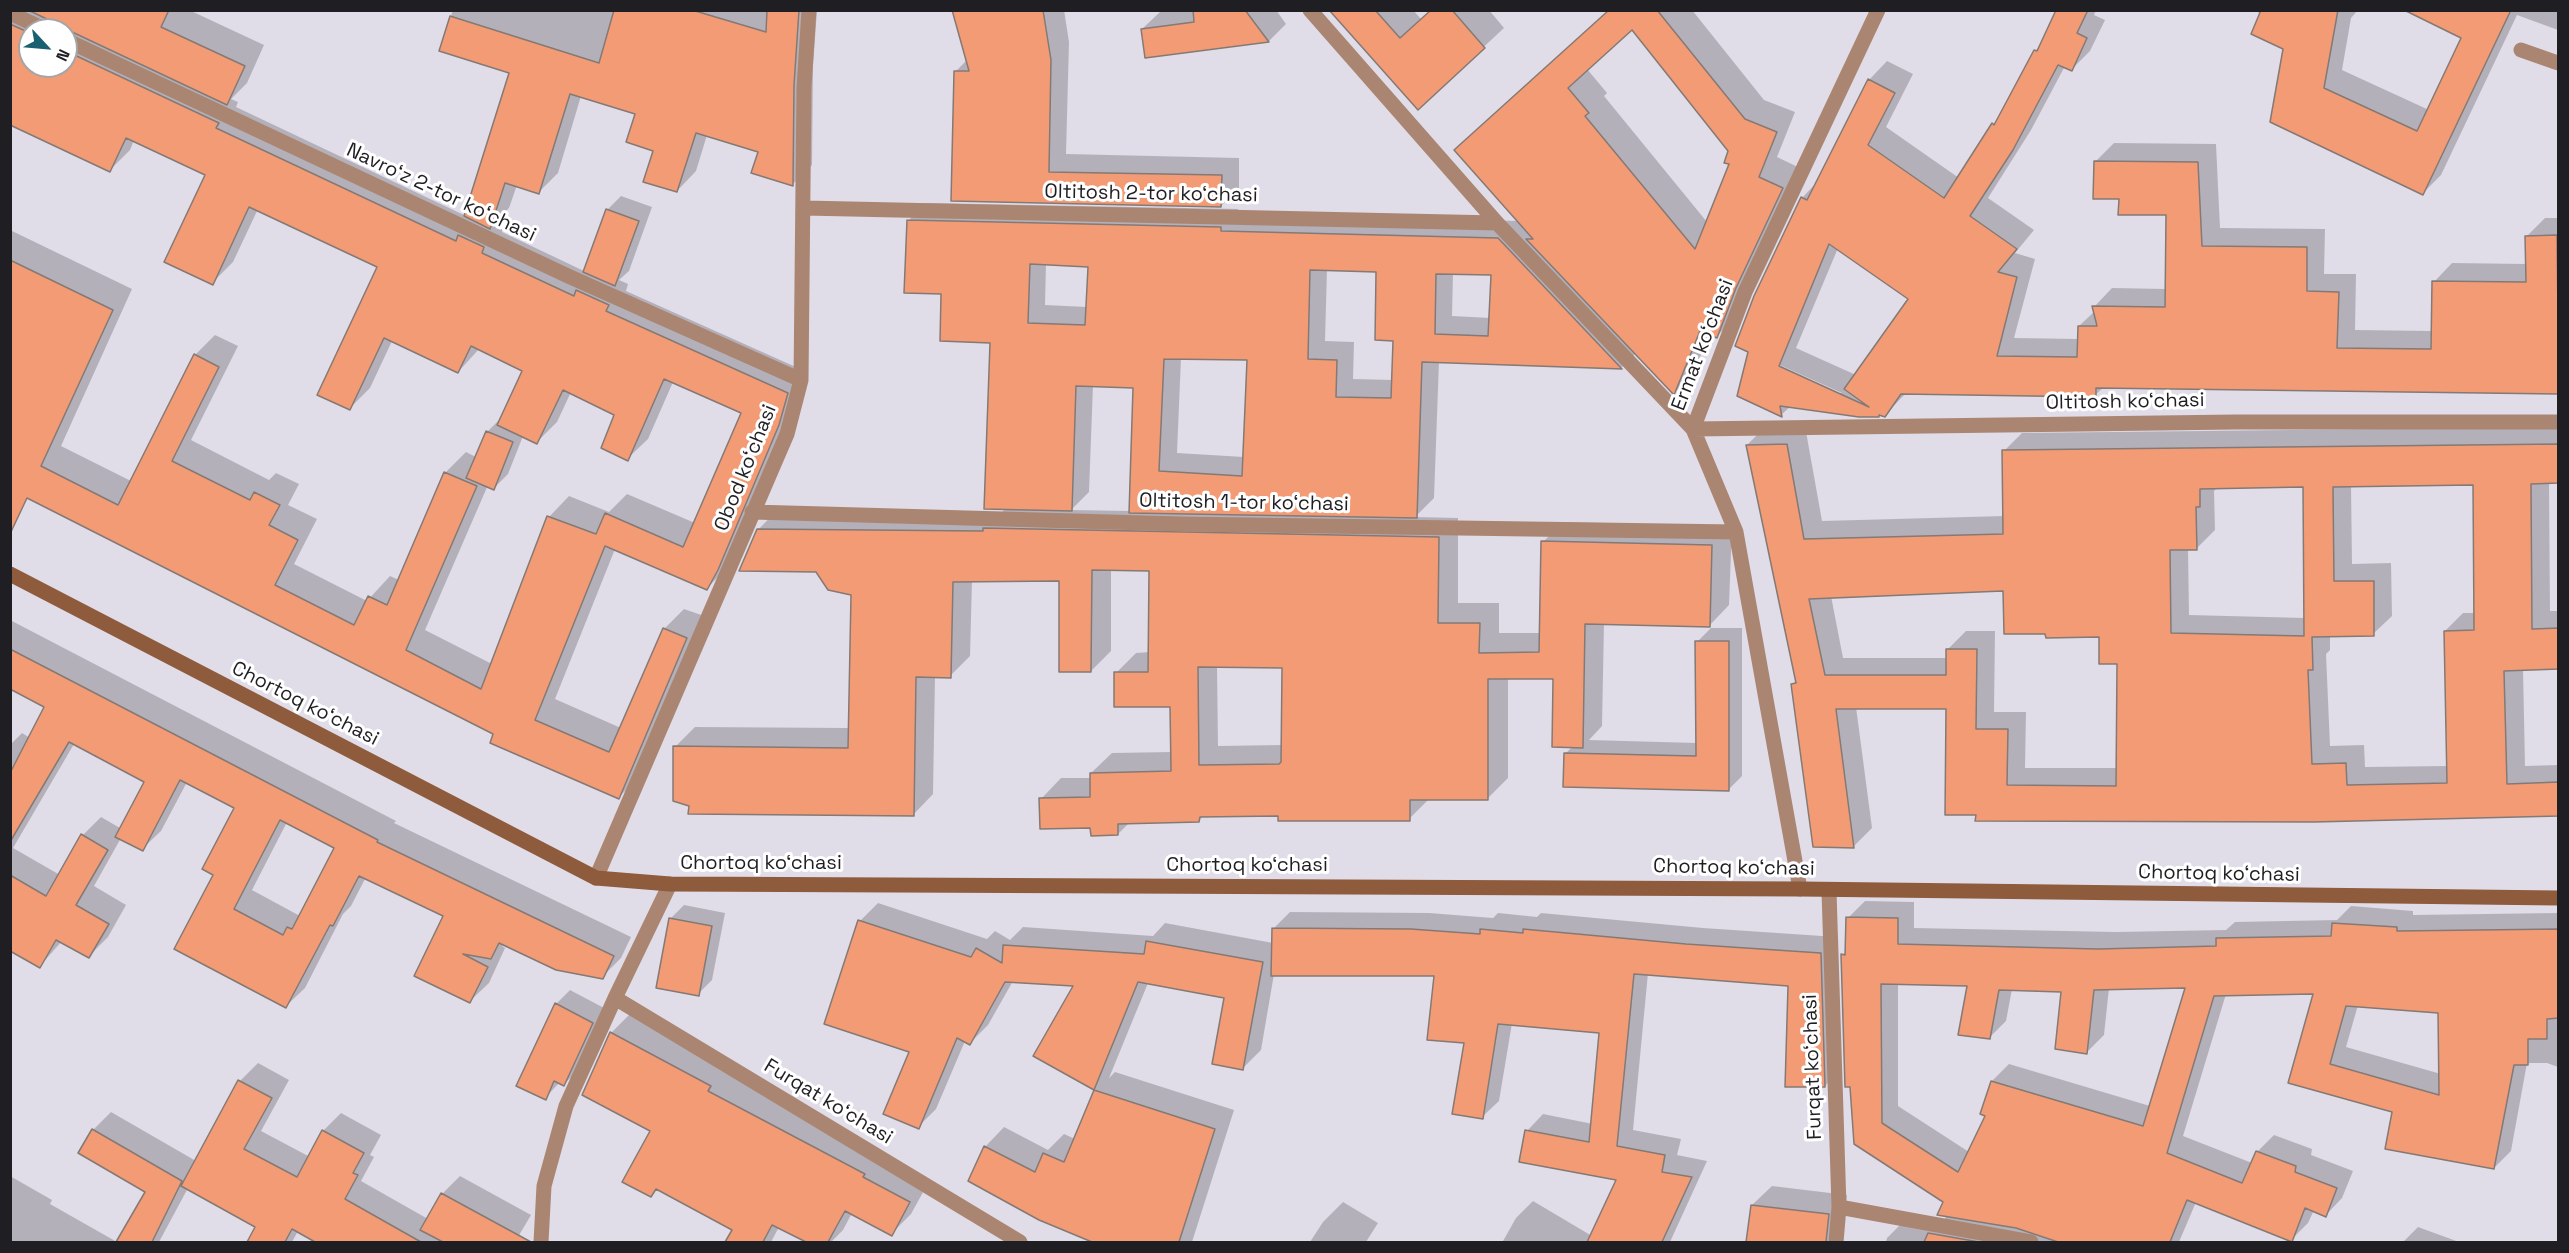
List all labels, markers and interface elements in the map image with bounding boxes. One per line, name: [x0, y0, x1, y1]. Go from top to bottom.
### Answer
north arrow: [18, 18, 78, 78]
text: N: [51, 46, 75, 65]
street label: Navroʻz 2-tor koʻchasi: [342, 139, 540, 247]
street label: Oltitosh 2-tor koʻchasi: [1044, 180, 1258, 208]
street label: Ermat koʻchasi: [1667, 276, 1739, 414]
street label: Oltitosh koʻchasi: [2045, 389, 2205, 415]
street label: Obod koʻchasi: [710, 401, 782, 535]
street label: Oltitosh 1-tor koʻchasi: [1139, 489, 1349, 517]
street label: Chortoq koʻchasi: [228, 657, 382, 751]
street label: Chortoq koʻchasi: [680, 852, 842, 876]
street label: Chortoq koʻchasi: [1166, 854, 1328, 878]
street label: Chortoq koʻchasi: [1653, 855, 1815, 881]
street label: Chortoq koʻchasi: [2138, 861, 2300, 887]
street label: Furqat koʻchasi: [1798, 994, 1828, 1140]
street label: Furqat koʻchasi: [759, 1054, 897, 1150]

